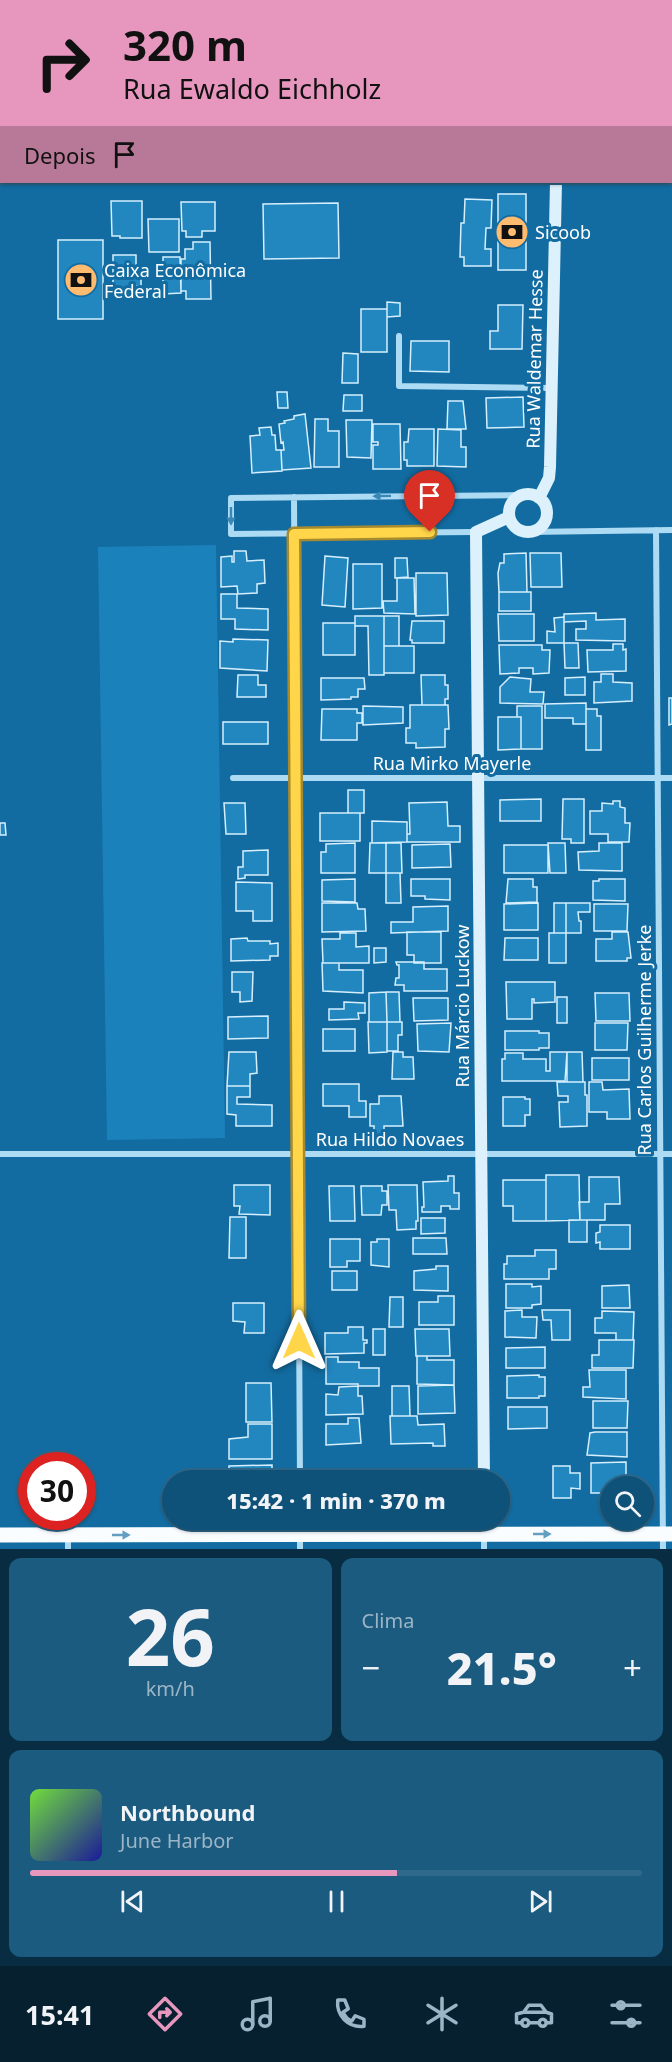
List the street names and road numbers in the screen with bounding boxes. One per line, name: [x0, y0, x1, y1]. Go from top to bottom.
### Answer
street label: Rua Waldemar Hesse: [520, 269, 548, 449]
street label: Rua Mirko Mayerle: [373, 751, 531, 775]
street label: Rua Márcio Luckow: [450, 925, 474, 1087]
street label: Rua Carlos Guilherme Jerke: [632, 925, 656, 1156]
street label: Rua Hildo Novaes: [316, 1127, 464, 1151]

